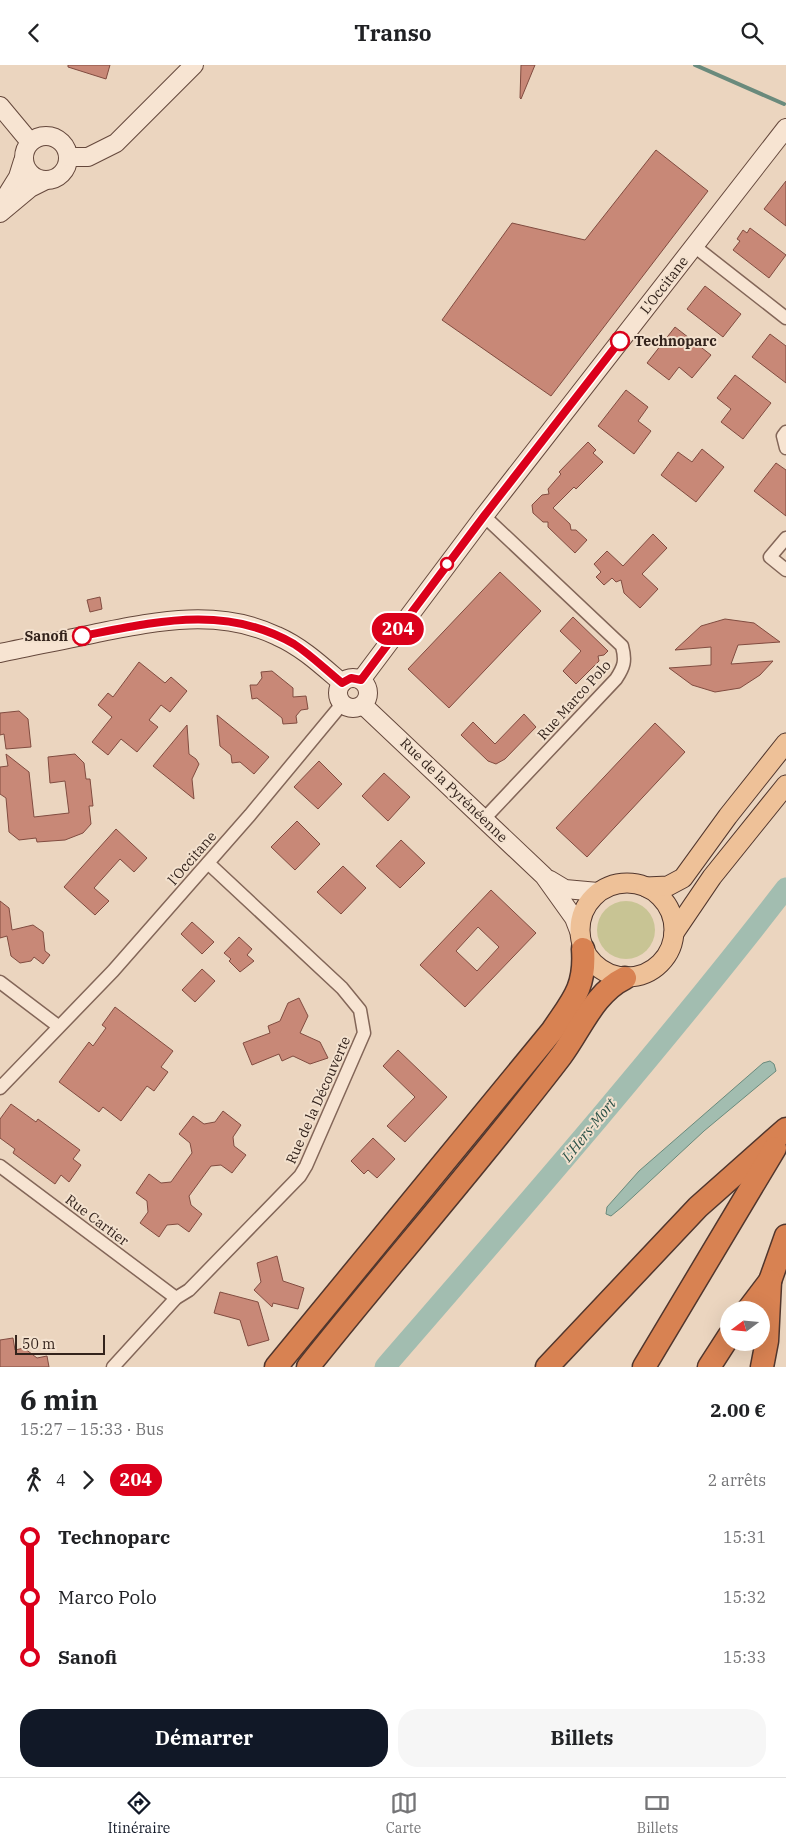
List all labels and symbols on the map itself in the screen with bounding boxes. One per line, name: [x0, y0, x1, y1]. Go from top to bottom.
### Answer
street label: L'Occitane: [636, 253, 692, 317]
marker: Technoparc: [610, 331, 630, 351]
place label: Technoparc: [634, 332, 717, 350]
unlabelled marker: [440, 557, 454, 571]
line badge: 204: [369, 613, 427, 645]
marker: Sanofi: [72, 626, 92, 646]
place label: Sanofi: [25, 627, 68, 645]
street label: Rue Marco Polo: [533, 656, 615, 744]
street label: Rue de la Pyrénéenne: [396, 734, 512, 846]
street label: l'Occitane: [164, 827, 220, 889]
street label: Rue de la Découverte: [282, 1033, 354, 1167]
water label: L'Hers-Mort: [557, 1094, 620, 1166]
street label: Rue Cartier: [62, 1190, 133, 1250]
north arrow: [720, 1301, 770, 1351]
scale bar: [15, 1332, 105, 1355]

